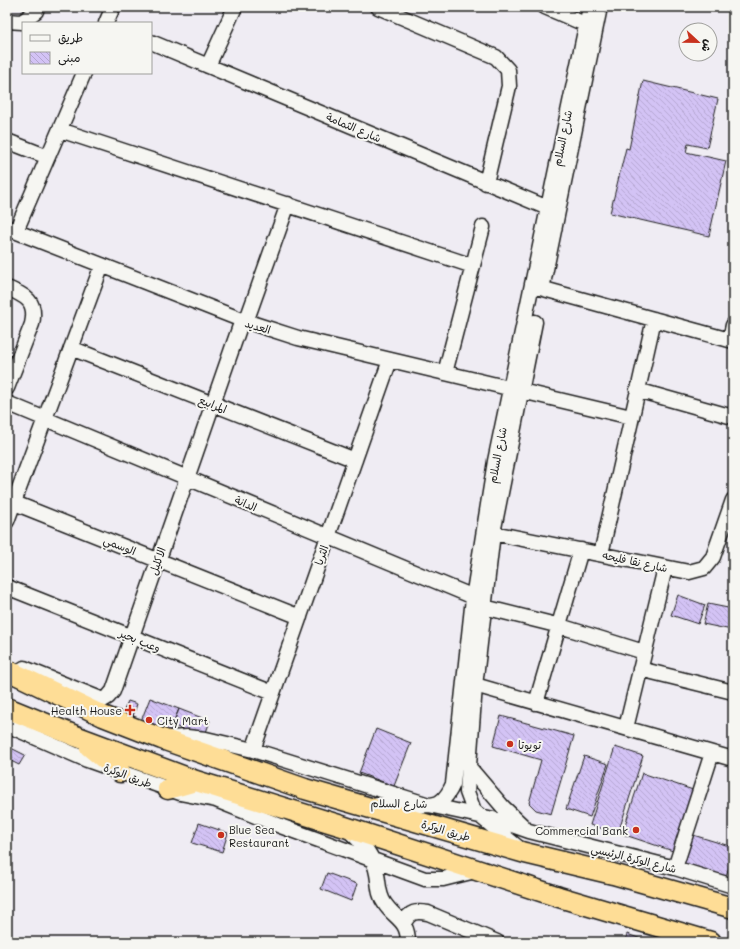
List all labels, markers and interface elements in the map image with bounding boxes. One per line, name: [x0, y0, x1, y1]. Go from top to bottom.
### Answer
legend: [22, 22, 152, 74]
north arrow: [678, 22, 718, 62]
text: طريق: [58, 29, 83, 45]
text: ش: [699, 38, 717, 54]
text: مبنى: [58, 49, 81, 66]
street label: شارع الثمامة: [323, 109, 384, 147]
street label: شارع السلام: [549, 109, 577, 168]
street label: العديد: [243, 315, 273, 337]
street label: المرابيع: [196, 392, 229, 418]
street label: شارع السلام: [484, 426, 512, 485]
street label: الدانة: [232, 492, 260, 514]
street label: الوسمي: [100, 532, 138, 562]
street label: الثريا: [311, 543, 331, 567]
street label: الاكليل: [145, 545, 169, 577]
street label: شارع نقا فليحه: [601, 547, 669, 577]
street label: وعب بحير: [116, 625, 163, 656]
place label: Health House: [51, 703, 122, 718]
marker: Health House: [125, 705, 135, 715]
place label: City Mart: [157, 713, 208, 728]
marker: City Mart: [144, 715, 154, 725]
place label: تويوتا: [518, 737, 542, 753]
marker: تويوتا: [505, 739, 515, 749]
street label: طريق الوكرة: [101, 759, 154, 792]
street label: شارع السلام: [370, 795, 428, 813]
street label: طريق الوكرة: [420, 816, 472, 845]
place label: Blue Sea Restaurant: [229, 822, 289, 850]
place label: Commercial Bank: [535, 823, 628, 838]
marker: Commercial Bank: [631, 825, 641, 835]
marker: Blue Sea Restaurant: [216, 830, 226, 840]
street label: شارع الوكرة الرئيسي: [589, 840, 678, 880]

